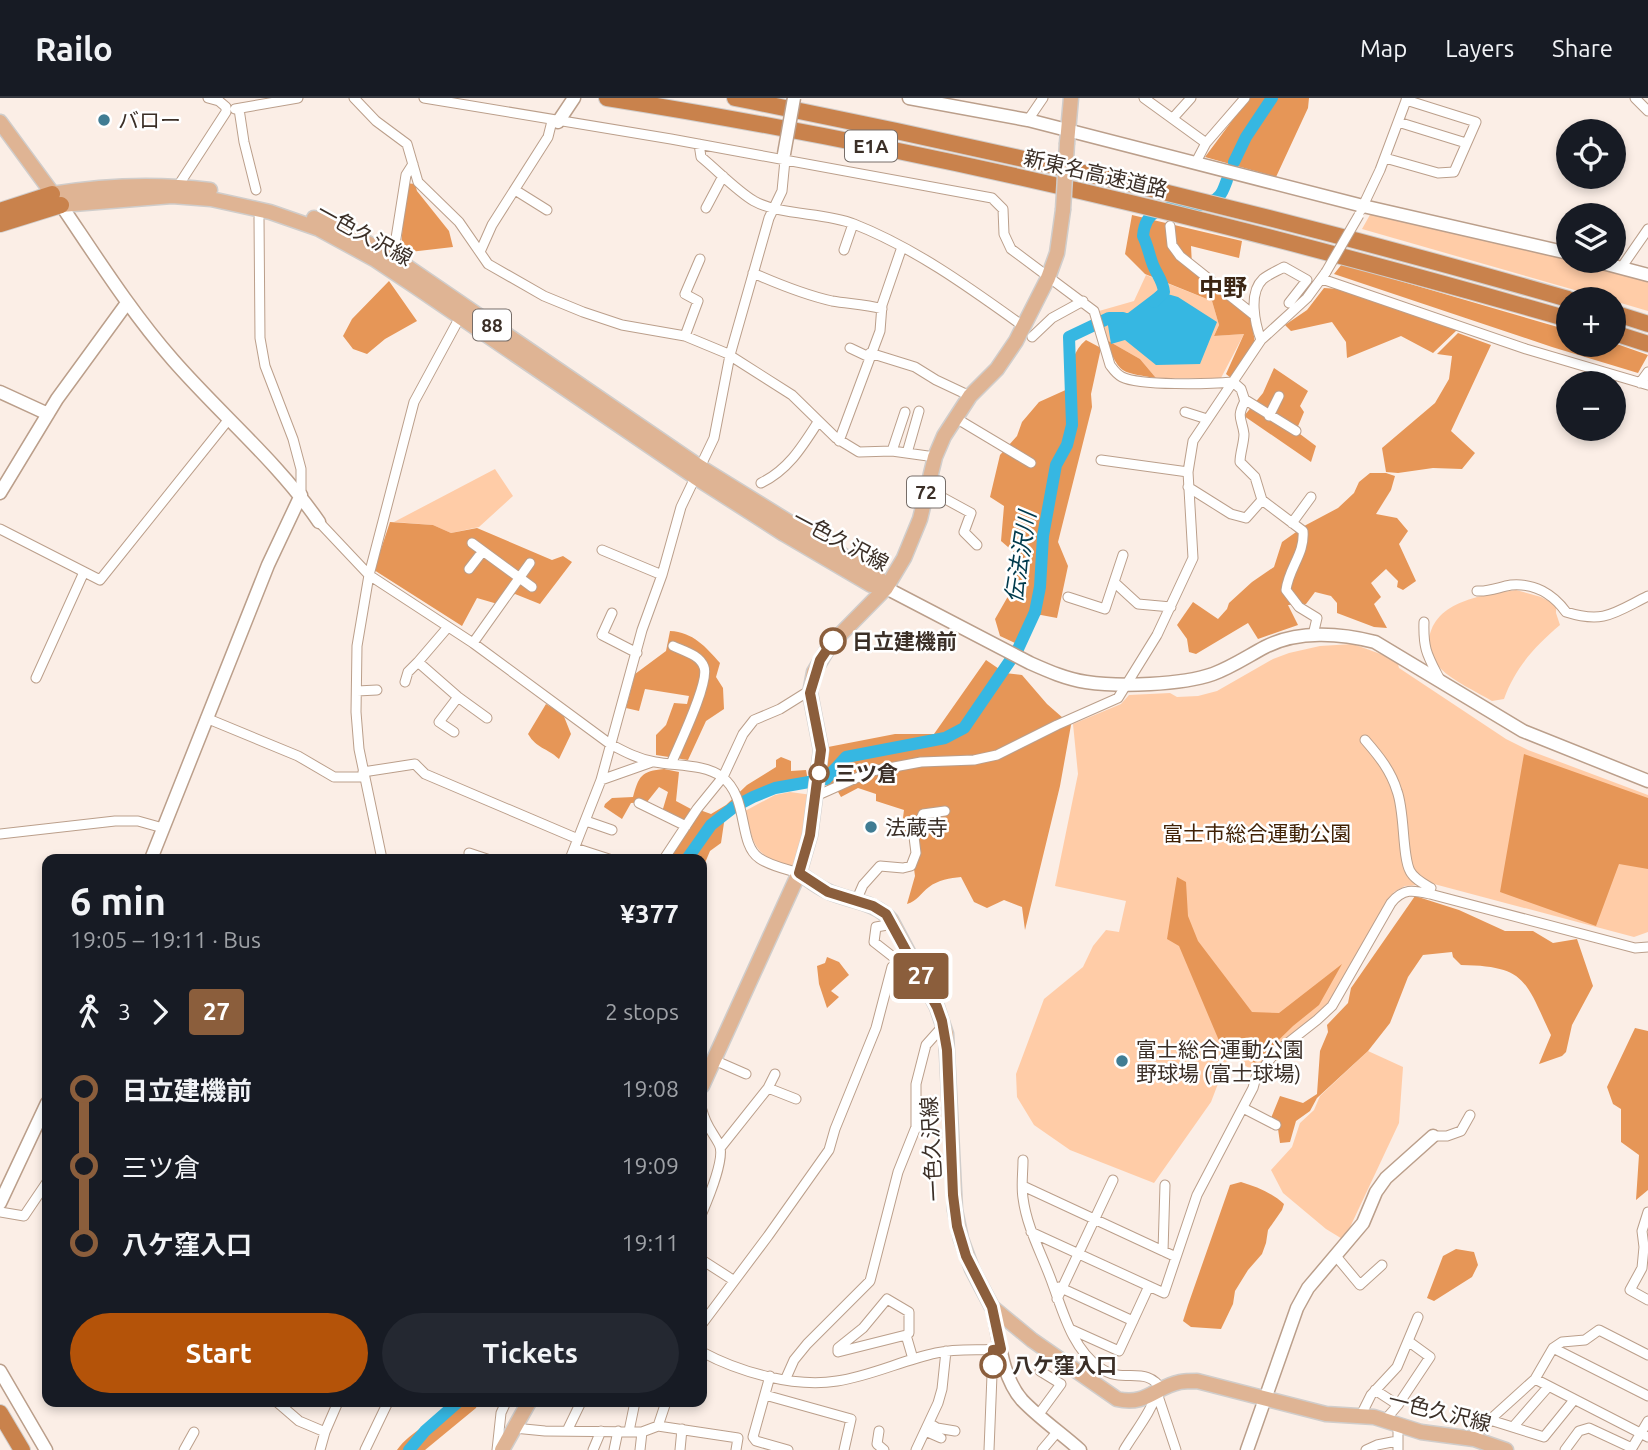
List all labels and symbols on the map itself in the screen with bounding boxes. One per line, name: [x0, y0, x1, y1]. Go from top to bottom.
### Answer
place label: バロー: [118, 108, 181, 132]
marker: バロー: [96, 112, 112, 128]
road number: E1A: [845, 130, 897, 162]
street label: 新東名高速道路: [1022, 145, 1170, 201]
street label: 一色久沢線: [313, 198, 417, 270]
district label: 中野: [1199, 274, 1247, 301]
road number: 88: [473, 310, 511, 341]
road number: 72: [907, 476, 945, 508]
street label: 一色久沢線: [789, 505, 893, 575]
water label: 伝法沢川: [1000, 507, 1040, 604]
marker: 日立建機前: [820, 628, 846, 654]
place label: 日立建機前: [852, 629, 957, 653]
place label: 三ツ倉: [835, 761, 898, 785]
marker: 三ツ倉: [809, 763, 829, 783]
place label: 法蔵寺: [885, 815, 948, 839]
marker: 法蔵寺: [863, 819, 879, 835]
park label: 富士市総合運動公園: [1163, 821, 1352, 845]
line badge: 27: [890, 953, 953, 999]
place label: 富士総合運動公園 野球場 (富士球場): [1136, 1037, 1304, 1085]
marker: 富士総合運動公園 野球場 (富士球場): [1114, 1053, 1130, 1069]
street label: 一色久沢線: [916, 1096, 946, 1202]
marker: 八ケ窪入口: [980, 1352, 1006, 1378]
place label: 八ケ窪入口: [1012, 1353, 1117, 1377]
street label: 一色久沢線: [1386, 1387, 1494, 1435]

